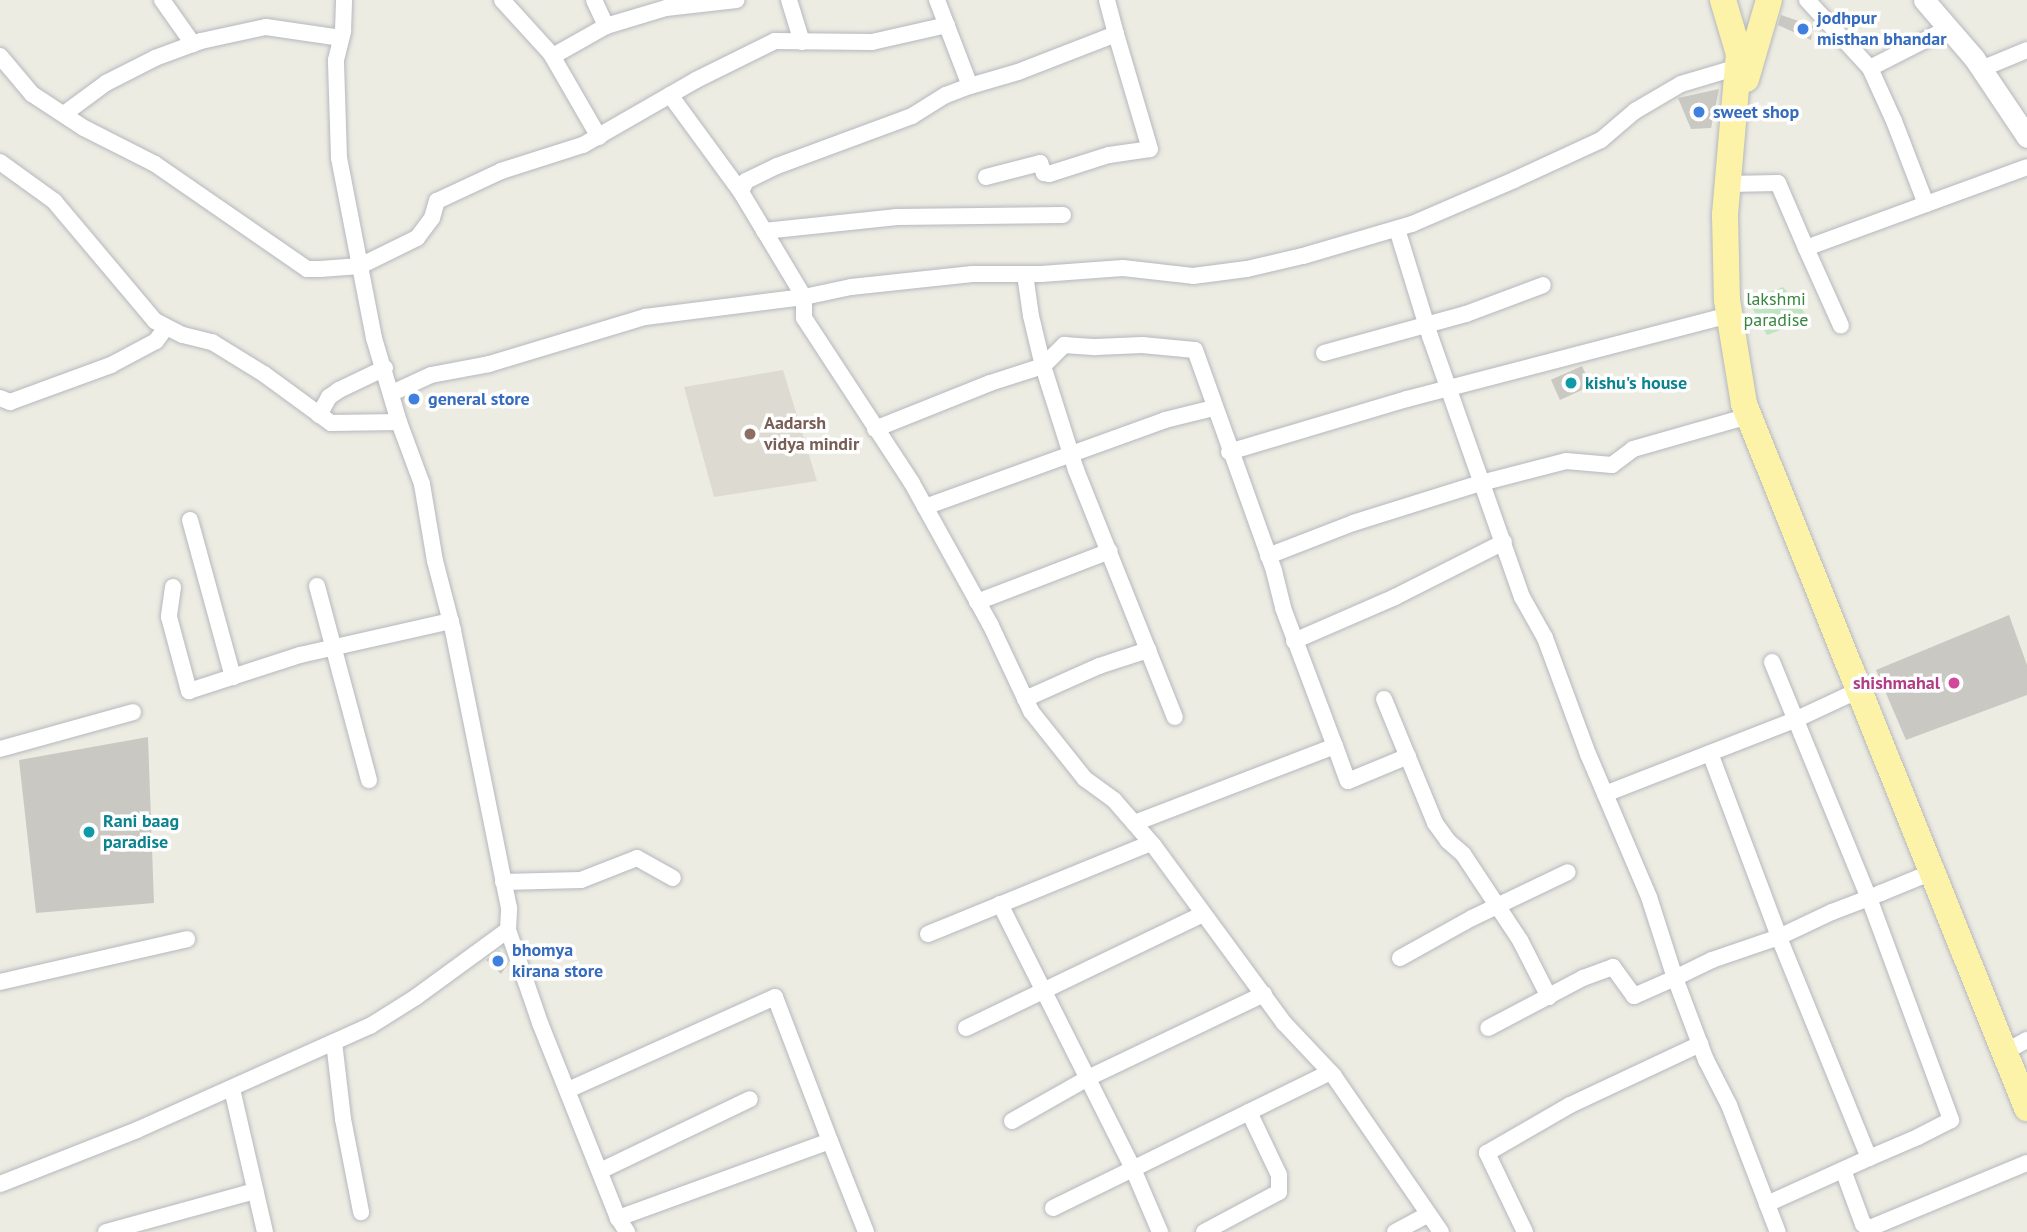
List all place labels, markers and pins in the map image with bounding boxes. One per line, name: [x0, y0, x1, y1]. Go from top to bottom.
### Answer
place label: jodhpur misthan bhandar: [1817, 8, 1946, 50]
marker: jodhpur misthan bhandar: [1795, 21, 1811, 37]
place label: sweet shop: [1713, 101, 1799, 123]
marker: sweet shop: [1691, 104, 1707, 120]
place label: kishu's house: [1585, 372, 1687, 394]
marker: kishu's house: [1563, 375, 1579, 391]
place label: general store: [428, 388, 530, 410]
marker: general store: [406, 391, 422, 407]
place label: Aadarsh vidya mindir: [764, 413, 859, 456]
marker: Aadarsh vidya mindir: [742, 426, 758, 442]
place label: shishmahal: [1853, 672, 1940, 694]
marker: shishmahal: [1946, 675, 1962, 691]
place label: Rani baag paradise: [103, 811, 179, 854]
marker: Rani baag paradise: [81, 824, 97, 840]
place label: bhomya kirana store: [512, 940, 603, 982]
marker: bhomya kirana store: [490, 953, 506, 969]

